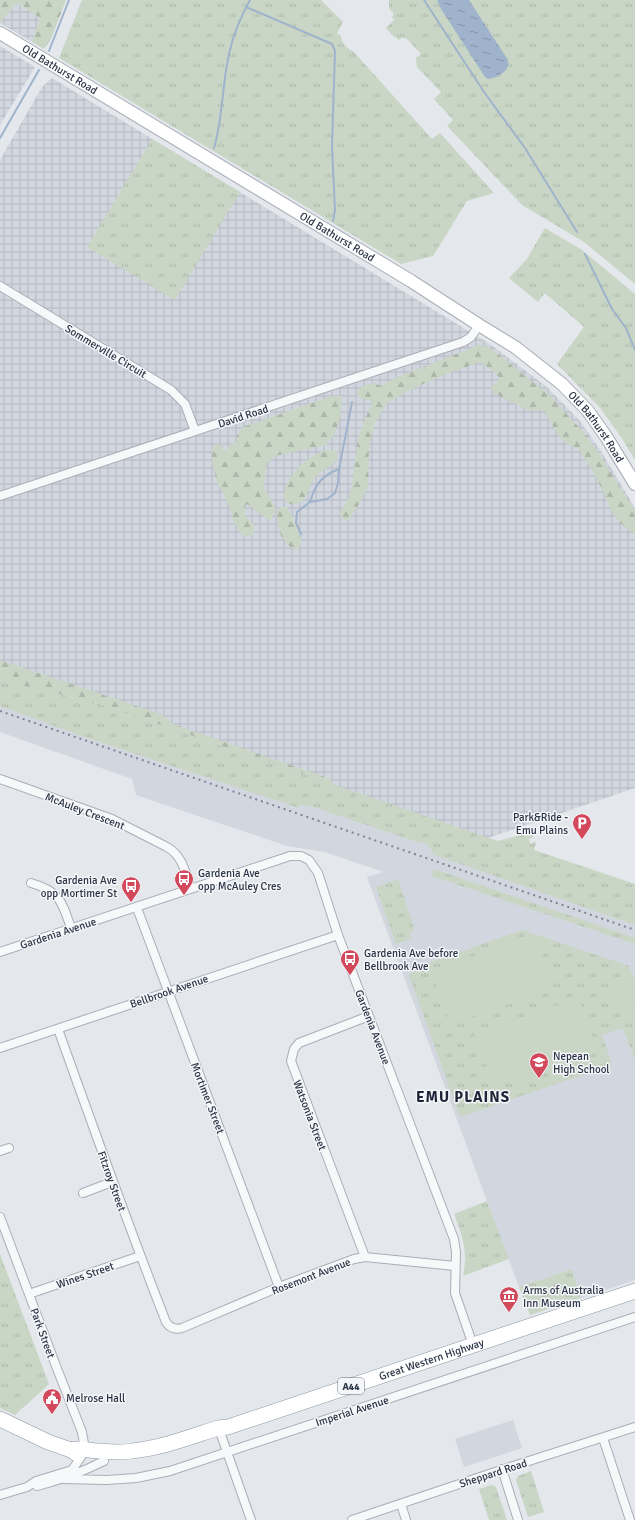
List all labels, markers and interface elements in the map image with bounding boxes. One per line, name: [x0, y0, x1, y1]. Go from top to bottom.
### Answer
street label: Old Bathurst Road: [20, 42, 100, 97]
street label: Old Bathurst Road: [297, 209, 377, 265]
street label: Sommerville Circuit: [63, 322, 149, 381]
street label: Old Bathurst Road: [565, 389, 626, 465]
street label: David Road: [216, 402, 270, 431]
street label: McAuley Crescent: [43, 790, 127, 833]
place label: Park&Ride - Emu Plains: [513, 811, 568, 837]
parking icon: Park&Ride - Emu Plains: [571, 812, 593, 840]
place label: Gardenia Ave opp McAuley Cres: [198, 867, 282, 893]
bus stop icon: Gardenia Ave opp McAuley Cres: [173, 868, 195, 896]
place label: Gardenia Ave opp Mortimer St: [41, 874, 117, 900]
bus stop icon: Gardenia Ave opp Mortimer St: [120, 875, 142, 903]
street label: Gardenia Avenue: [18, 915, 98, 952]
place label: Gardenia Ave before Bellbrook Ave: [364, 947, 458, 973]
bus stop icon: Gardenia Ave before Bellbrook Ave: [339, 948, 361, 976]
street label: Bellbrook Avenue: [128, 972, 210, 1011]
street label: Gardenia Avenue: [352, 988, 393, 1067]
place label: Nepean High School: [553, 1050, 610, 1076]
school or university icon: Nepean High School: [528, 1051, 550, 1079]
street label: Mortimer Street: [188, 1061, 227, 1136]
street label: Watsonia Street: [290, 1078, 329, 1152]
district label: EMU PLAINS: [416, 1088, 510, 1106]
street label: Fitzroy Street: [95, 1149, 128, 1213]
street label: Rosemont Avenue: [270, 1255, 353, 1298]
street label: Wines Street: [55, 1260, 116, 1291]
place label: Arms of Australia Inn Museum: [523, 1284, 605, 1310]
museum icon: Arms of Australia Inn Museum: [498, 1285, 520, 1313]
street label: Park Street: [27, 1306, 58, 1360]
street label: Great Western Highway: [377, 1336, 486, 1383]
road number: A44: [338, 1378, 364, 1394]
public building icon: Melrose Hall: [41, 1387, 63, 1415]
place label: Melrose Hall: [66, 1392, 125, 1405]
street label: Imperial Avenue: [314, 1394, 390, 1429]
street label: Sheppard Road: [458, 1456, 529, 1491]

